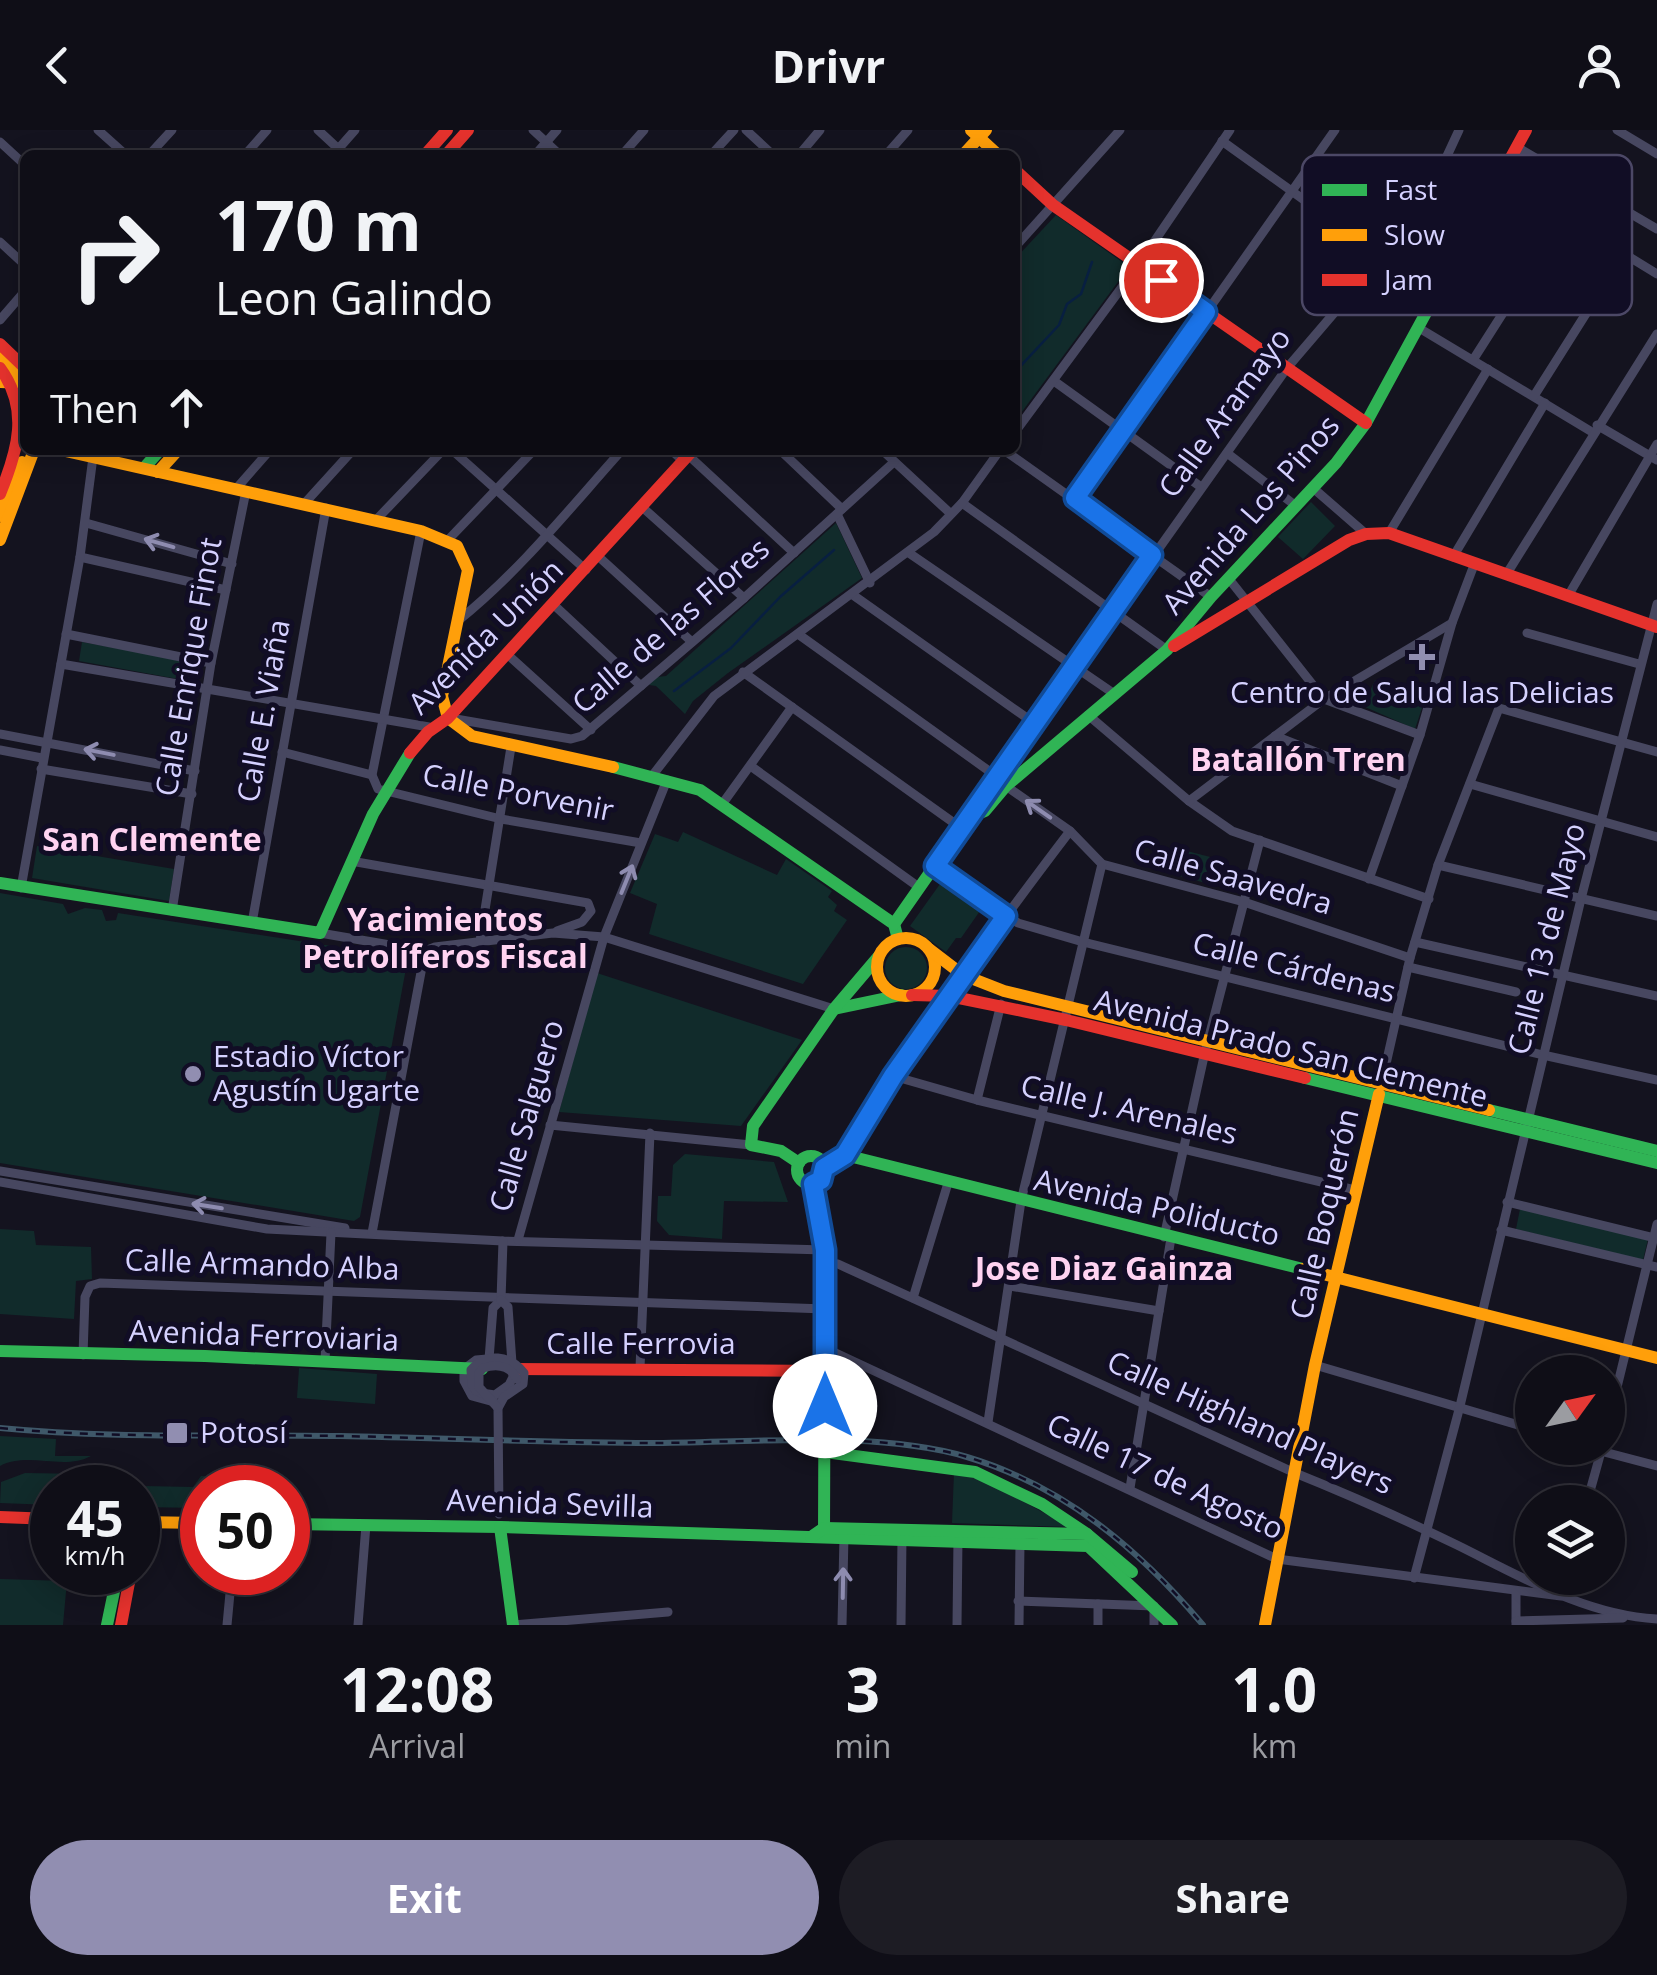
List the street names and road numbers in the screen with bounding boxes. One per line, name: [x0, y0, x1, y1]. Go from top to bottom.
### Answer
street label: Calle Aramayo: [1148, 319, 1299, 505]
street label: Avenida Los Pinos: [1152, 406, 1348, 622]
street label: Calle de las Flores: [563, 528, 777, 722]
street label: Calle Enrique Finot: [145, 534, 230, 799]
street label: Avenida Unión: [398, 549, 572, 723]
street label: Calle E. Viaña: [226, 616, 299, 805]
street label: Calle Porvenir: [419, 753, 617, 830]
street label: Calle 13 de Mayo: [1497, 819, 1594, 1059]
street label: Calle Saavedra: [1130, 828, 1337, 923]
street label: Calle Cárdenas: [1189, 922, 1400, 1012]
street label: Avenida Prado San Clemente: [1090, 979, 1492, 1116]
street label: Calle Salguero: [479, 1015, 573, 1216]
street label: Calle J. Arenales: [1017, 1064, 1242, 1153]
street label: Calle Boquerón: [1279, 1104, 1368, 1323]
street label: Avenida Poliducto: [1031, 1158, 1284, 1255]
street label: Calle Armando Alba: [124, 1238, 400, 1289]
street label: Avenida Ferroviaria: [128, 1309, 400, 1360]
street label: Calle Ferrovia: [546, 1322, 736, 1363]
street label: Calle Highland Players: [1101, 1340, 1400, 1503]
street label: Calle 17 de Agosto: [1041, 1403, 1291, 1548]
street label: Avenida Sevilla: [446, 1478, 654, 1527]

